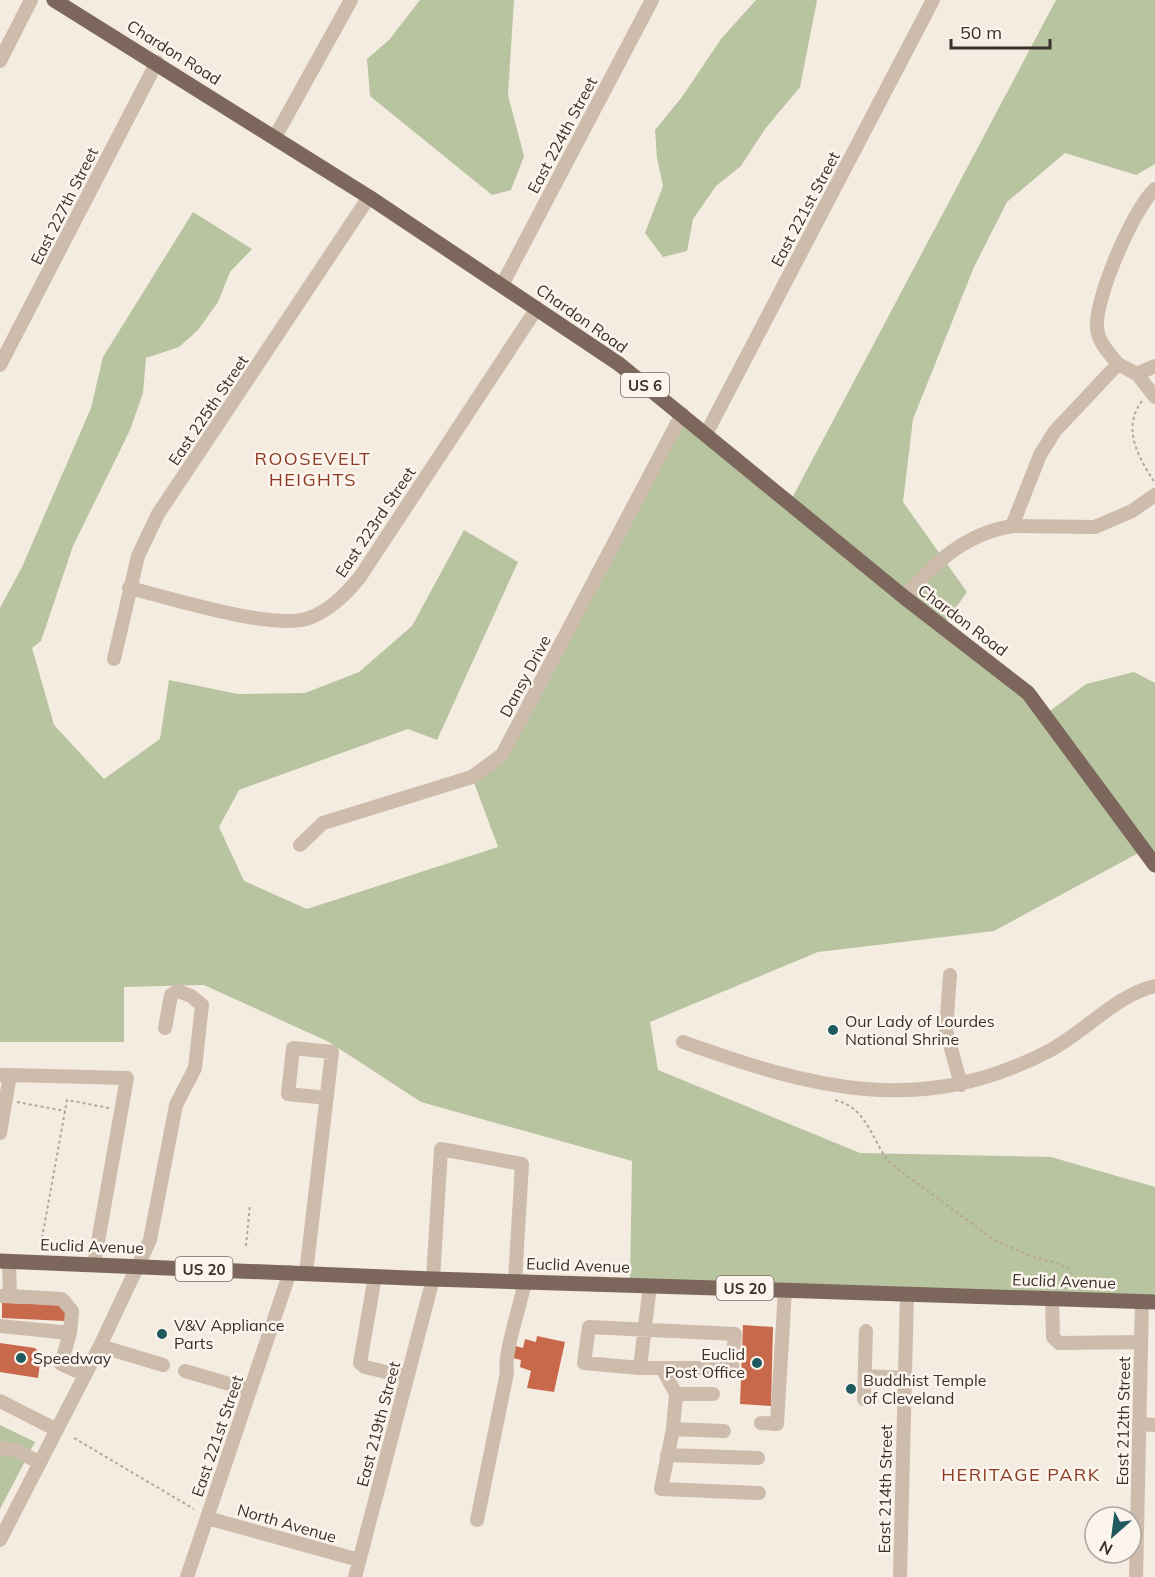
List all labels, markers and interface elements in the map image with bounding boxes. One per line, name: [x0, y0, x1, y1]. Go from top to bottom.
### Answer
scale bar: [951, 12, 1050, 50]
street label: Chardon Road: [123, 15, 225, 89]
text: 50 m: [960, 21, 1002, 44]
street label: East 224th Street: [523, 73, 601, 197]
street label: East 227th Street: [26, 144, 102, 268]
street label: East 221st Street: [766, 148, 844, 270]
street label: Chardon Road: [532, 279, 632, 357]
street label: East 225th Street: [164, 351, 253, 469]
road number: US 6: [621, 373, 669, 397]
district label: ROOSEVELT HEIGHTS: [255, 447, 371, 491]
street label: East 223rd Street: [331, 463, 420, 581]
street label: Chardon Road: [914, 580, 1012, 660]
street label: Dansy Drive: [495, 632, 555, 720]
place label: Our Lady of Lourdes National Shrine: [845, 1011, 995, 1049]
marker: Our Lady of Lourdes National Shrine: [826, 1023, 840, 1037]
street label: Euclid Avenue: [40, 1234, 144, 1258]
street label: Euclid Avenue: [526, 1253, 630, 1277]
road number: US 20: [176, 1257, 232, 1281]
street label: Euclid Avenue: [1012, 1269, 1116, 1293]
road number: US 20: [716, 1276, 774, 1300]
place label: V&V Appliance Parts: [174, 1315, 284, 1353]
marker: V&V Appliance Parts: [155, 1327, 169, 1341]
place label: Euclid Post Office: [665, 1344, 745, 1382]
place label: Speedway: [33, 1348, 112, 1368]
marker: Speedway: [14, 1351, 28, 1365]
marker: Euclid Post Office: [750, 1356, 764, 1370]
street label: East 212th Street: [1112, 1356, 1134, 1486]
street label: East 219th Street: [352, 1359, 404, 1489]
place label: Buddhist Temple of Cleveland: [863, 1370, 986, 1408]
street label: East 221st Street: [187, 1372, 247, 1499]
marker: Buddhist Temple of Cleveland: [844, 1382, 858, 1396]
street label: East 214th Street: [874, 1424, 896, 1554]
district label: HERITAGE PARK: [941, 1463, 1101, 1486]
street label: North Avenue: [235, 1499, 339, 1547]
north arrow: [1083, 1505, 1143, 1565]
text: N: [1096, 1537, 1116, 1560]

